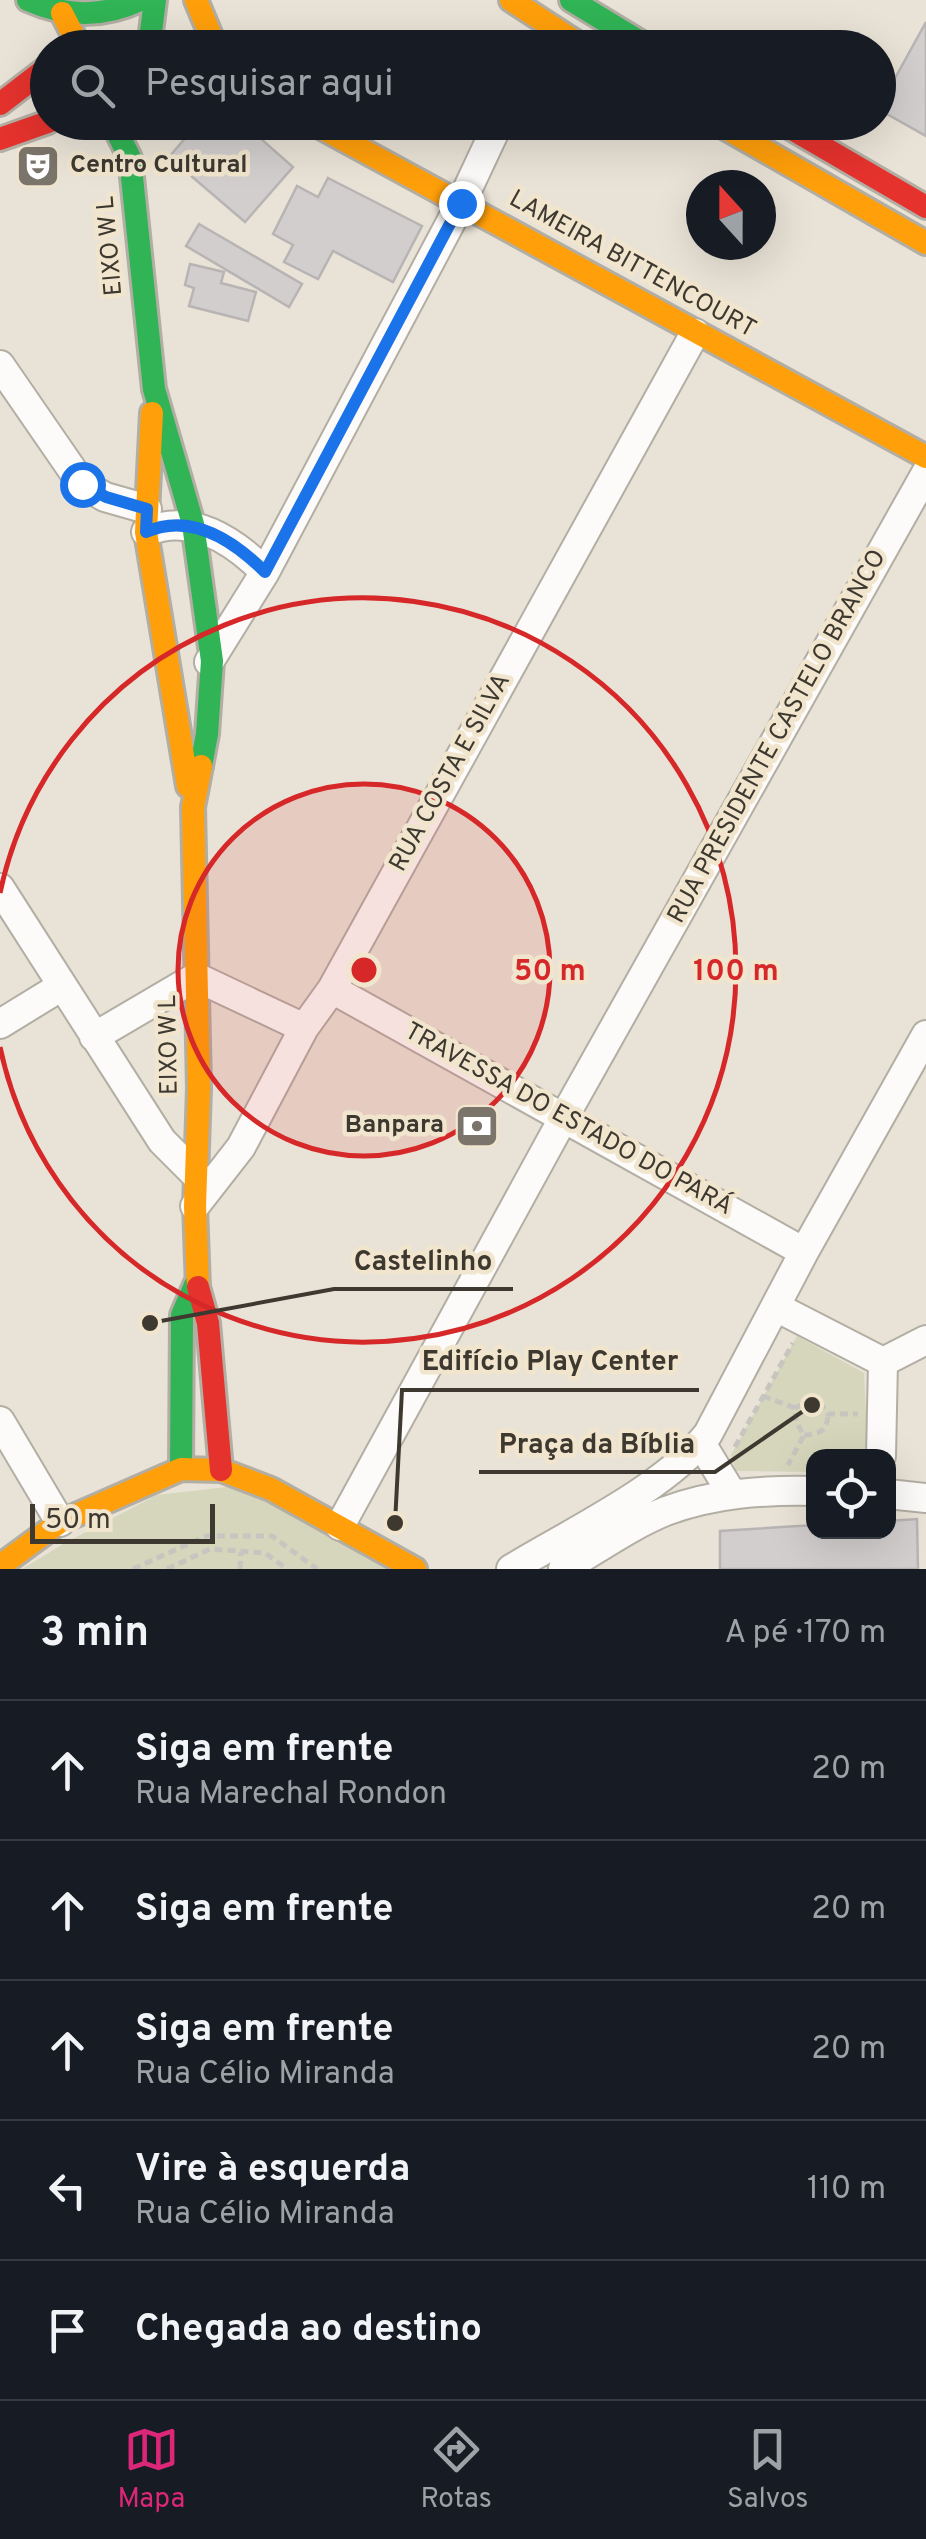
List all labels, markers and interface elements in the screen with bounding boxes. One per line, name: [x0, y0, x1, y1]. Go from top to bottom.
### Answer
search box: [30, 30, 896, 140]
icon: search: [65, 58, 120, 113]
text: Pesquisar aqui: [145, 61, 394, 110]
theatre icon: Centro Cultural: [15, 143, 61, 189]
place label: Centro Cultural: [70, 150, 248, 182]
north arrow: [686, 170, 776, 260]
route end: [439, 181, 485, 227]
street label: LAMEIRA BITTENCOURT: [503, 184, 761, 346]
street label: EIXO W L: [91, 195, 131, 297]
route start: [60, 462, 106, 508]
street label: RUA PRESIDENTE CASTELO BRANCO: [662, 544, 894, 930]
street label: RUA COSTA E SILVA: [383, 668, 519, 878]
centre of rings: [346, 952, 382, 988]
text: 50 m: [514, 954, 586, 991]
text: 100 m: [693, 954, 779, 991]
street label: EIXO W L: [153, 995, 187, 1095]
street label: TRAVESSA DO ESTADO DO PARÁ: [398, 1015, 738, 1224]
bank icon: Banpara: [454, 1103, 500, 1149]
place label: Banpara: [345, 1110, 444, 1142]
callout: Castelinho: [334, 1231, 513, 1289]
text: Castelinho: [354, 1245, 492, 1281]
callout: Edifício Play Center: [402, 1332, 699, 1390]
text: Edifício Play Center: [422, 1345, 679, 1381]
callout: Praça da Bíblia: [479, 1414, 715, 1472]
text: Praça da Bíblia: [499, 1428, 695, 1464]
map controls: [806, 1449, 896, 1539]
button: locate: [806, 1449, 896, 1539]
scale bar: [30, 1499, 215, 1544]
text: 50 m: [45, 1503, 111, 1539]
text: 3 min: [40, 1608, 149, 1661]
text: A pé · 170 m: [724, 1614, 886, 1654]
text: Siga em frente: [135, 1726, 394, 1775]
icon: ahead: [40, 1743, 95, 1798]
text: 20 m: [811, 1750, 886, 1790]
text: Rua Marechal Rondon: [135, 1775, 447, 1815]
icon: ahead: [40, 1883, 95, 1938]
text: Siga em frente: [135, 1886, 394, 1935]
text: 20 m: [811, 1890, 886, 1930]
text: Siga em frente: [135, 2006, 394, 2055]
icon: ahead: [40, 2023, 95, 2078]
text: 20 m: [811, 2030, 886, 2070]
text: Rua Célio Miranda: [135, 2055, 395, 2095]
text: Vire à esquerda: [135, 2146, 410, 2195]
icon: left: [40, 2163, 95, 2218]
text: 110 m: [807, 2170, 886, 2210]
text: Rua Célio Miranda: [135, 2195, 395, 2235]
icon: arrive: [40, 2303, 95, 2358]
text: Chegada ao destino: [135, 2306, 482, 2355]
tab: Mapa: [118, 2422, 185, 2518]
tab: Rotas: [420, 2422, 492, 2518]
tab: Salvos: [727, 2422, 808, 2518]

